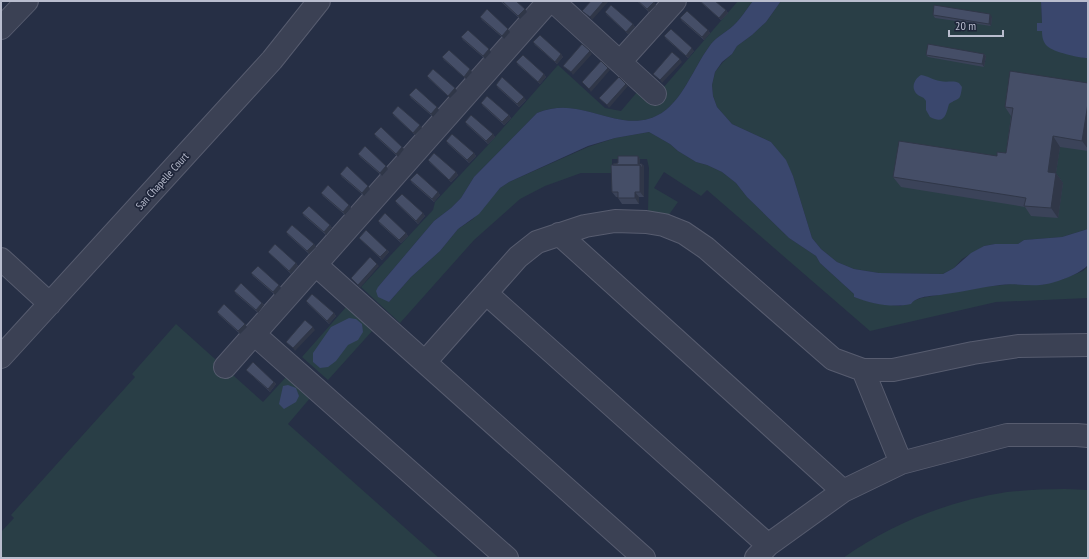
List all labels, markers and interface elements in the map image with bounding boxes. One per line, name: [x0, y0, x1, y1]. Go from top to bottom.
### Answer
scale bar: [949, 12, 1003, 38]
text: 20 m: [955, 18, 976, 33]
street label: San Chapelle Court: [133, 149, 191, 213]

